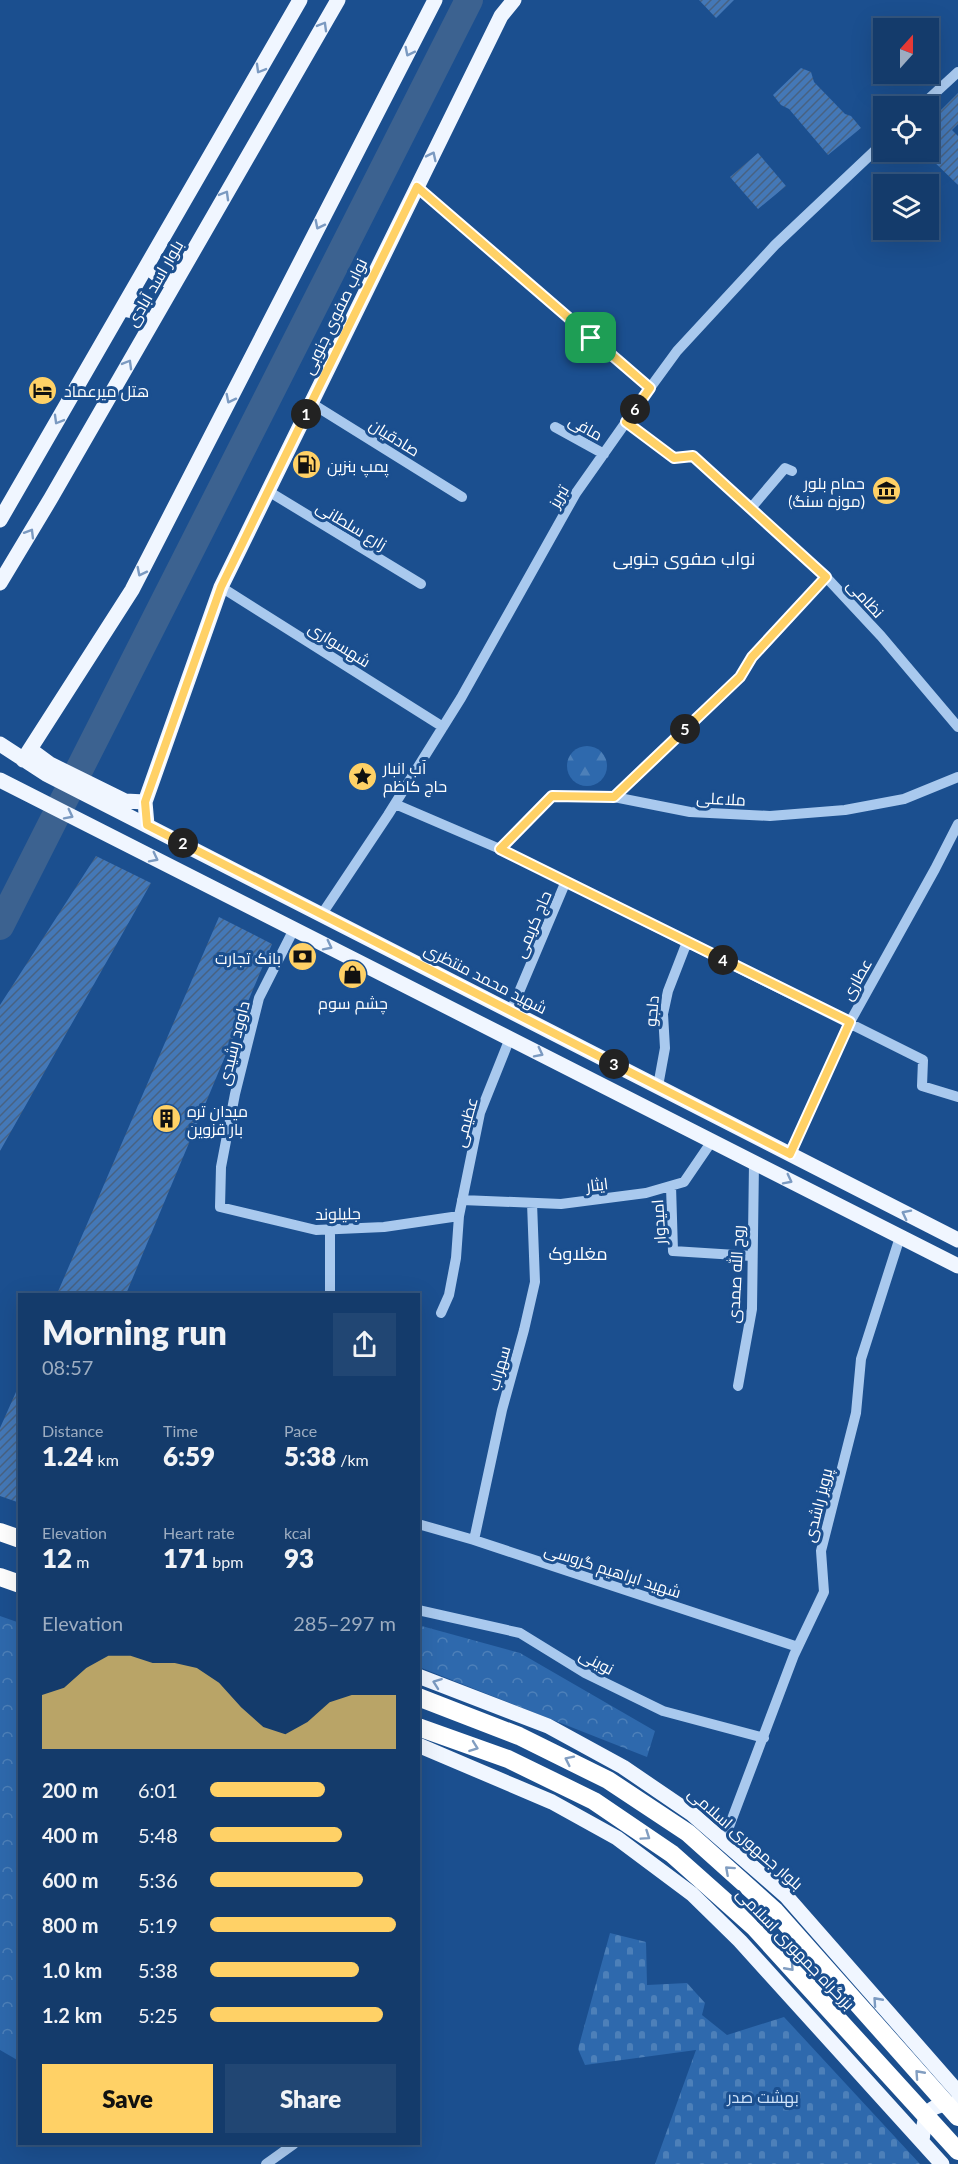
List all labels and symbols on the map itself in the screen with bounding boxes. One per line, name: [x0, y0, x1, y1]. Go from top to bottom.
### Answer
north arrow: [873, 18, 939, 84]
one-way arrow: [316, 22, 327, 33]
one-way arrow: [404, 46, 416, 57]
one-way arrow: [256, 63, 268, 73]
one-way arrow: [425, 152, 436, 163]
one-way arrow: [218, 191, 230, 201]
one-way arrow: [315, 219, 327, 230]
street label: بلوار اسد آبادی: [122, 236, 188, 331]
street label: نواب صفوی جنوبی: [298, 255, 372, 378]
pin: [565, 312, 616, 363]
one-way arrow: [121, 360, 132, 370]
hotel icon: هتل میرعماد: [27, 374, 59, 406]
place label: هتل میرعماد: [64, 381, 149, 402]
one-way arrow: [226, 393, 237, 403]
pin: 6: [620, 394, 650, 424]
pin: 1: [291, 399, 321, 429]
street label: مافی: [565, 410, 606, 446]
one-way arrow: [54, 414, 66, 424]
street label: صادقیان: [365, 414, 424, 461]
fuel station icon: پمپ بنزین: [290, 449, 322, 481]
place label: پمپ بنزین: [327, 456, 389, 478]
place label: حمام بلور (موزه سنگ): [788, 473, 865, 511]
museum icon: حمام بلور (موزه سنگ): [870, 475, 902, 507]
street label: تبریز: [544, 481, 573, 512]
street label: زارع سلطانی: [312, 497, 391, 556]
one-way arrow: [23, 529, 35, 539]
district label: نواب صفوی جنوبی: [613, 547, 755, 570]
one-way arrow: [137, 566, 148, 577]
street label: نظامی: [842, 575, 888, 622]
street label: شهسواری: [304, 617, 375, 672]
pin: 5: [670, 714, 700, 744]
place label: آب انبار حاج کاظم: [382, 758, 447, 798]
place icon: آب انبار حاج کاظم: [346, 760, 378, 792]
street label: ملاعلی: [696, 787, 746, 811]
one-way arrow: [62, 807, 73, 819]
pin: 2: [168, 828, 198, 858]
one-way arrow: [148, 850, 159, 862]
street label: حاج کریمی: [509, 888, 557, 962]
one-way arrow: [322, 939, 332, 950]
street label: شهید محمد منتظری: [420, 939, 551, 1019]
bank icon: بانک تجارت: [286, 941, 318, 973]
pin: 4: [708, 945, 738, 975]
place label: بانک تجارت: [215, 948, 281, 968]
street label: عطاری: [837, 955, 877, 1004]
shop icon: چشم سوم: [337, 958, 369, 990]
place label: چشم سوم: [318, 993, 388, 1015]
street label: دلجو: [640, 995, 663, 1027]
street label: داوود رشیدی: [213, 999, 255, 1088]
one-way arrow: [533, 1046, 544, 1058]
pin: 3: [599, 1049, 629, 1079]
street label: عظیمی: [449, 1095, 483, 1150]
place label: میدان تره بار قزوین: [187, 1101, 248, 1140]
building icon: میدان تره بار قزوین: [150, 1103, 182, 1135]
street label: ایثار: [584, 1173, 609, 1196]
one-way arrow: [782, 1173, 792, 1184]
street label: امیدوار: [647, 1199, 670, 1246]
street label: جلیلوند: [315, 1203, 361, 1224]
one-way arrow: [901, 1209, 912, 1221]
street label: روح الله صمدی: [723, 1224, 750, 1324]
district label: مغلاوک: [548, 1242, 608, 1265]
street label: سهراب: [483, 1343, 515, 1393]
street label: پرویز راشدی: [799, 1465, 838, 1545]
street label: شهید ابراهیم گروسی: [541, 1539, 684, 1604]
street label: نوینی: [575, 1644, 618, 1680]
one-way arrow: [432, 1678, 443, 1690]
one-way arrow: [468, 1739, 478, 1752]
one-way arrow: [564, 1756, 575, 1768]
street label: بلوار جمهوری اسلامی: [683, 1783, 807, 1895]
one-way arrow: [639, 1829, 650, 1840]
one-way arrow: [725, 1866, 736, 1877]
street label: بزرگراه جمهوری اسلامی: [732, 1883, 859, 2014]
one-way arrow: [783, 1960, 794, 1970]
one-way arrow: [873, 1997, 884, 2008]
one-way arrow: [915, 2070, 926, 2080]
park label: بهشت صدر: [726, 2087, 799, 2108]

